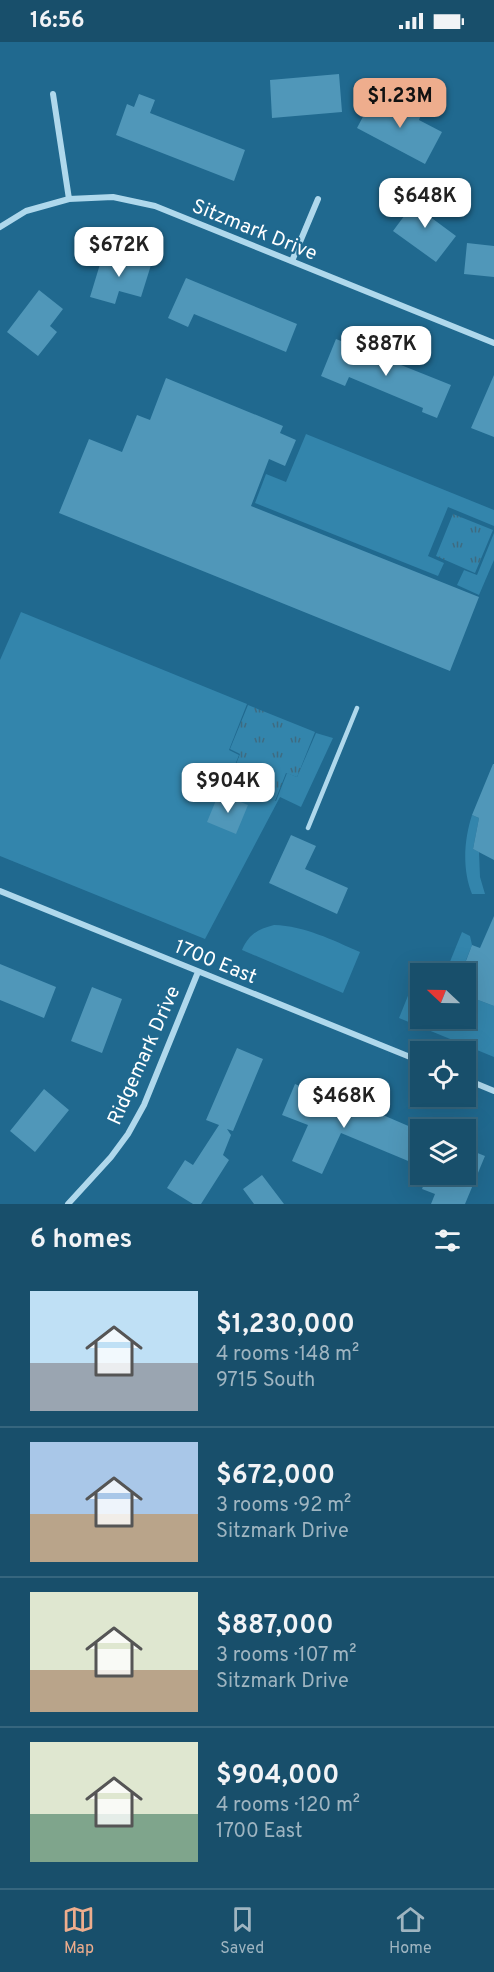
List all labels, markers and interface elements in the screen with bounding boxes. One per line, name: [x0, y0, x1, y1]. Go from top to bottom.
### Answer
text: 16:56: [30, 8, 85, 35]
pin: $1.23M: [351, 78, 449, 129]
text: $1.23M: [367, 84, 433, 110]
pin: $648K: [383, 178, 467, 229]
text: $648K: [393, 184, 457, 210]
street label: Sitzmark Drive: [188, 194, 321, 268]
pin: $672K: [77, 227, 161, 278]
text: $672K: [88, 233, 150, 259]
pin: $887K: [344, 326, 428, 377]
text: $887K: [355, 332, 417, 358]
pin: $904K: [186, 763, 270, 814]
text: $904K: [196, 769, 260, 795]
street label: 1700 East: [170, 935, 260, 991]
north arrow: [410, 963, 476, 1029]
map controls: [410, 963, 476, 1185]
street label: Ridgemark Drive: [102, 982, 187, 1130]
button: locate: [410, 1041, 476, 1107]
pin: $468K: [302, 1078, 386, 1129]
text: $468K: [312, 1084, 376, 1110]
button: layers: [410, 1119, 476, 1185]
text: 6 homes: [30, 1224, 132, 1257]
icon: filters: [431, 1224, 464, 1257]
text: $1,230,000: [216, 1309, 355, 1342]
icon: home: [78, 1315, 150, 1387]
text: 4 rooms · 148 m²: [216, 1342, 359, 1368]
text: 9715 South: [216, 1368, 315, 1394]
text: $672,000: [216, 1460, 335, 1493]
icon: home: [78, 1466, 150, 1538]
text: 3 rooms · 92 m²: [216, 1493, 351, 1519]
text: Sitzmark Drive: [216, 1519, 349, 1545]
text: $887,000: [216, 1610, 334, 1643]
icon: home: [78, 1616, 150, 1688]
text: 3 rooms · 107 m²: [216, 1643, 357, 1669]
text: Sitzmark Drive: [216, 1669, 349, 1695]
text: $904,000: [216, 1760, 339, 1793]
icon: home: [78, 1766, 150, 1838]
text: 4 rooms · 120 m²: [216, 1793, 360, 1819]
text: 1700 East: [216, 1819, 303, 1845]
tab: Map: [62, 1903, 95, 1959]
tab: Saved: [220, 1903, 264, 1959]
tab: Home: [389, 1903, 432, 1959]

